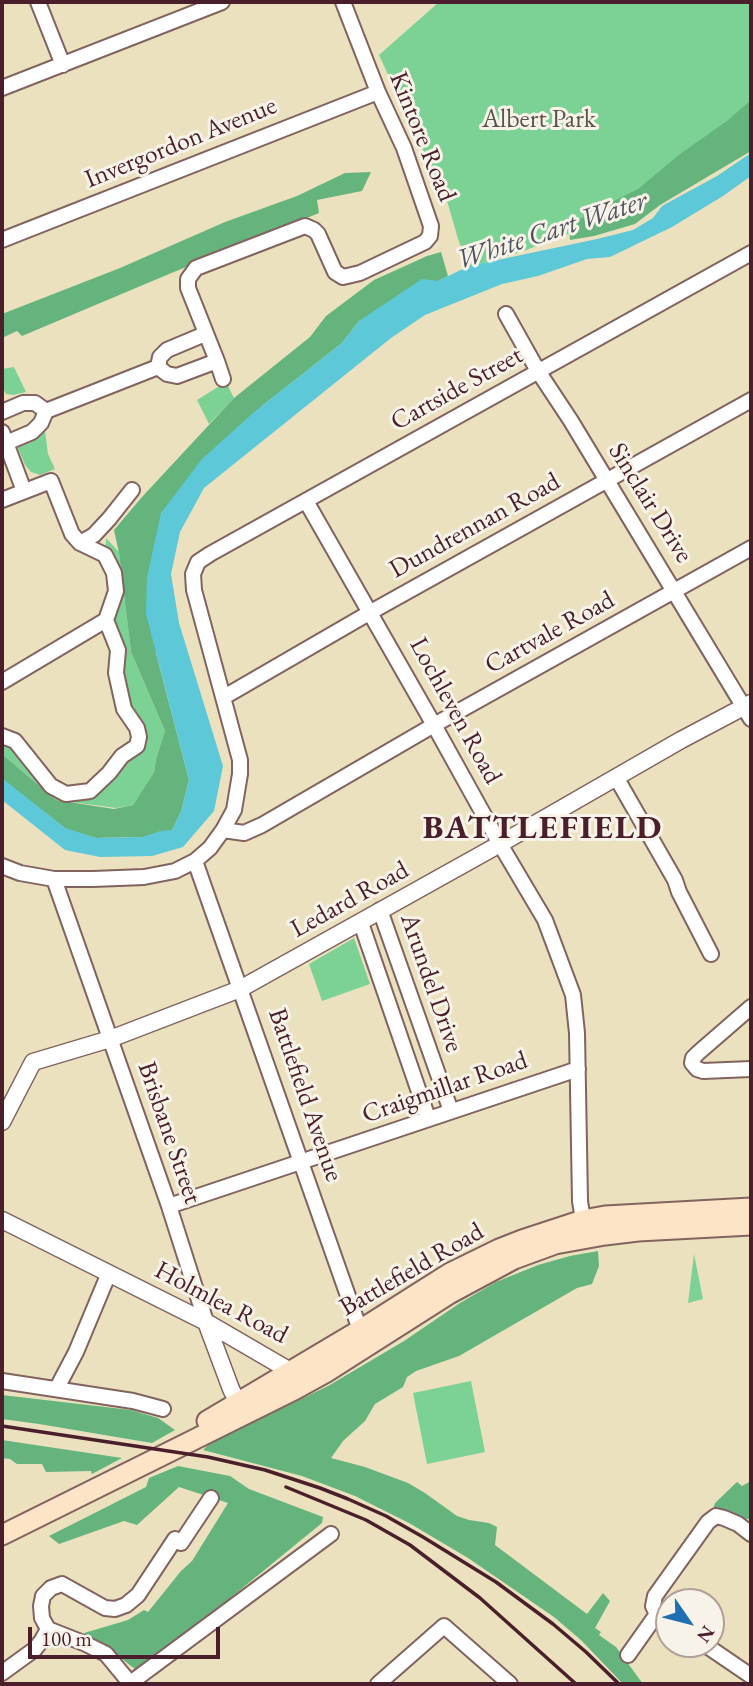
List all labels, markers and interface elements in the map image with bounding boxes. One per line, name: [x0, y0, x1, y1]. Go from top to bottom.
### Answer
street label: Kintore Road: [382, 68, 462, 206]
street label: Invergordon Avenue: [81, 90, 281, 196]
park label: Albert Park: [482, 104, 596, 136]
water label: White Cart Water: [452, 184, 652, 278]
street label: Cartside Street: [386, 340, 528, 438]
street label: Sinclair Drive: [601, 437, 699, 569]
street label: Dundrennan Road: [384, 466, 566, 586]
street label: Cartvale Road: [480, 585, 620, 681]
street label: Lochleven Road: [402, 632, 508, 790]
district label: BATTLEFIELD: [424, 809, 662, 849]
street label: Ledard Road: [286, 855, 414, 945]
street label: Arundel Drive: [393, 910, 469, 1056]
street label: Battlefield Avenue: [261, 1004, 349, 1186]
street label: Craigmillar Road: [358, 1045, 532, 1131]
street label: Brisbane Street: [130, 1058, 208, 1208]
street label: Battlefield Road: [334, 1216, 490, 1324]
street label: Holmlea Road: [149, 1255, 293, 1351]
north arrow: [655, 1588, 725, 1658]
scale bar: [32, 1612, 224, 1656]
text: N: [691, 1621, 721, 1648]
text: 100 m: [41, 1625, 92, 1652]

